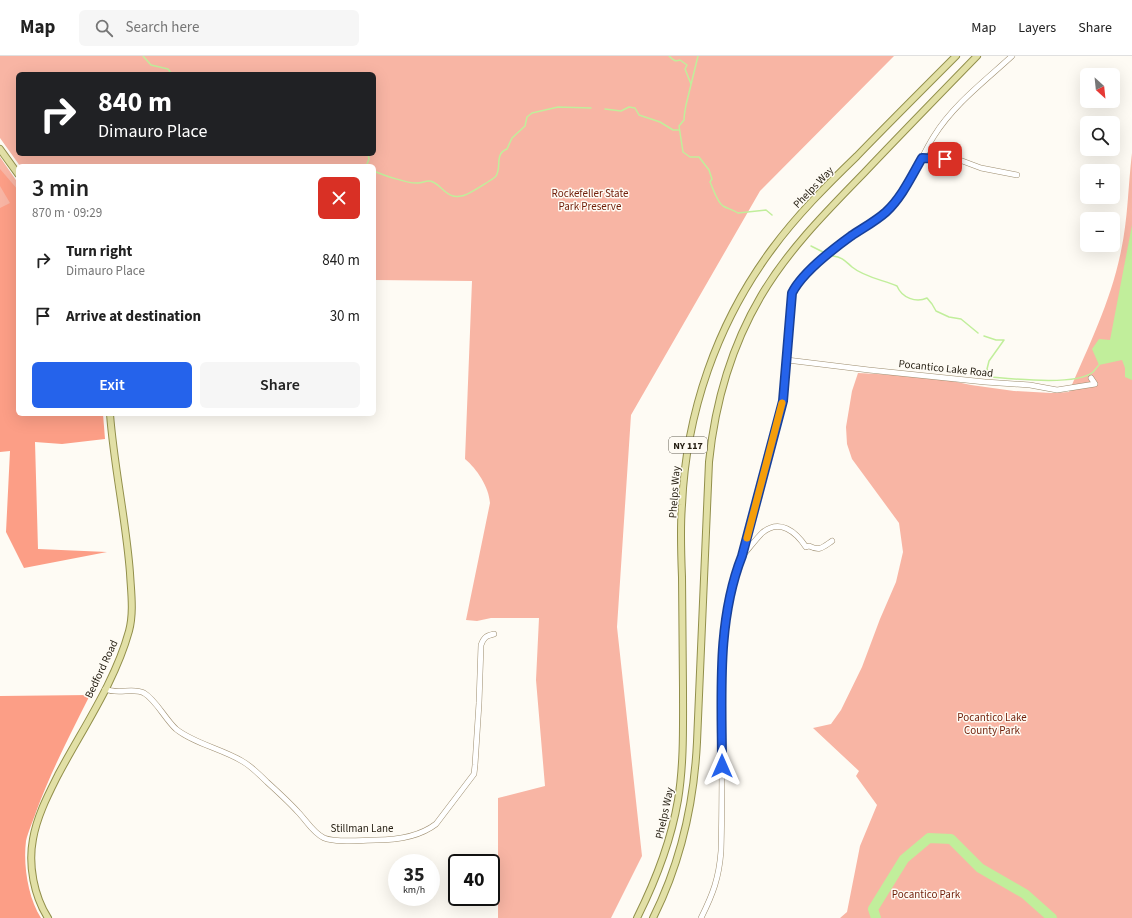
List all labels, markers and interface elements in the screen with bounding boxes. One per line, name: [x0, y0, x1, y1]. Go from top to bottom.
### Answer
search box: [79, 10, 359, 46]
text: Map: [20, 14, 55, 41]
icon: search: [93, 17, 115, 39]
text: Search here: [125, 17, 199, 38]
text: Map: [971, 18, 996, 38]
text: Layers: [1018, 18, 1056, 38]
text: Share: [1078, 18, 1112, 38]
north arrow: [1080, 68, 1120, 108]
map controls: [1080, 68, 1120, 252]
text: 840 m: [98, 82, 172, 122]
icon: right: [32, 88, 84, 140]
button: search: [1080, 116, 1120, 156]
text: Dimauro Place: [98, 119, 207, 144]
pin: [928, 142, 962, 176]
icon: arrive: [934, 148, 956, 170]
street label: Phelps Way: [790, 163, 837, 211]
button: +: [1080, 164, 1120, 204]
text: 3 min: [32, 171, 89, 206]
button: close: [318, 177, 360, 219]
park label: Rockefeller State Park Preserve: [552, 186, 629, 214]
text: 870 m · 09:29: [32, 204, 102, 222]
button: −: [1080, 212, 1120, 252]
text: Turn right: [66, 241, 132, 262]
icon: right: [32, 249, 54, 271]
text: 840 m: [322, 250, 360, 271]
text: Dimauro Place: [66, 262, 145, 280]
icon: arrive: [32, 305, 54, 327]
text: Arrive at destination: [66, 306, 201, 327]
text: 30 m: [330, 306, 360, 327]
street label: Pocantico Lake Road: [898, 356, 994, 381]
button: Exit: [32, 362, 192, 408]
button: Share: [200, 362, 360, 408]
road number: NY 117: [669, 437, 707, 453]
street label: Phelps Way: [665, 465, 684, 519]
street label: Bedford Road: [81, 638, 122, 701]
park label: Pocantico Lake County Park: [957, 710, 1027, 738]
position arrow: [701, 745, 743, 787]
street label: Phelps Way: [652, 786, 677, 840]
street label: Stillman Lane: [331, 821, 394, 836]
speed limit sign: 40: [448, 854, 500, 906]
text: 35: [403, 861, 425, 889]
text: km/h: [403, 883, 425, 897]
park label: Pocantico Park: [892, 887, 961, 902]

